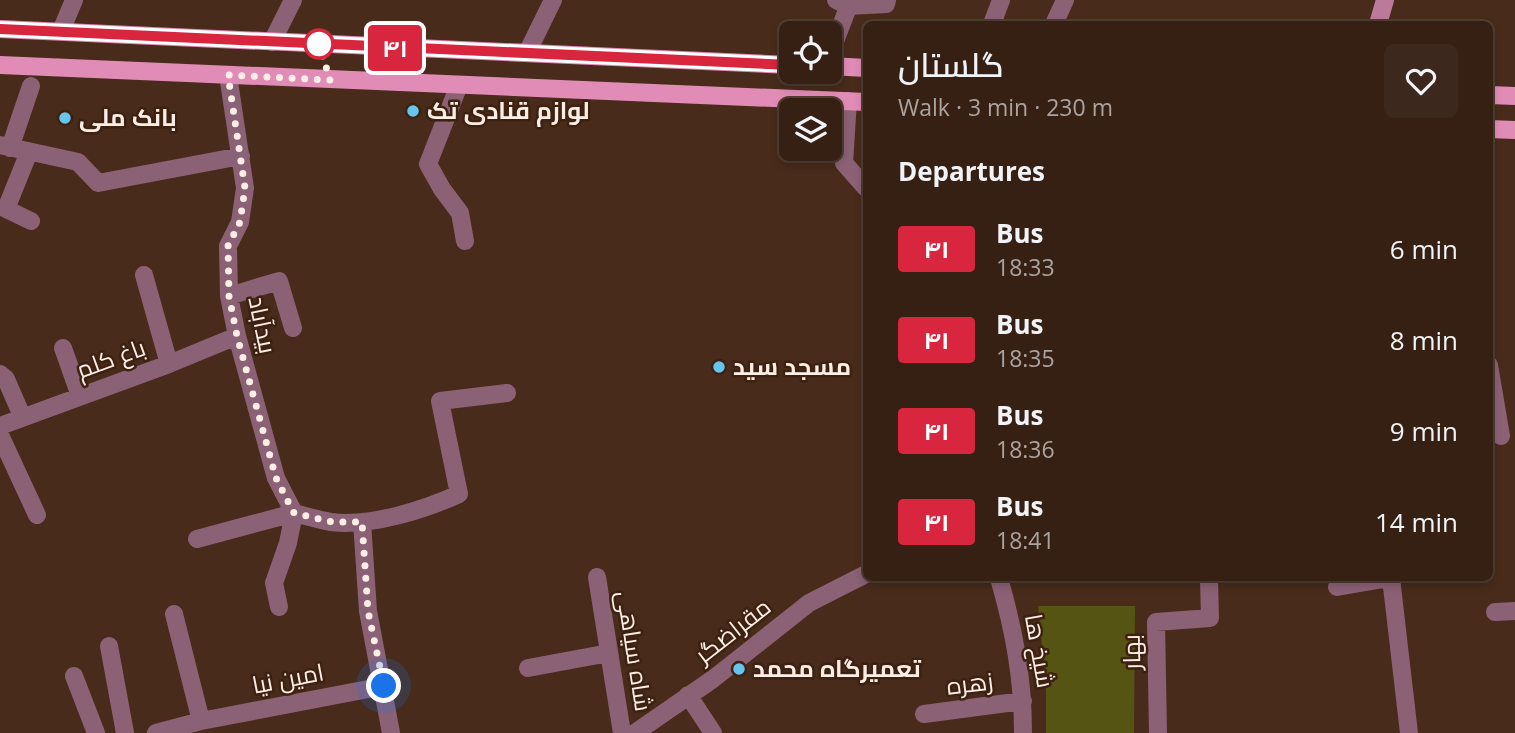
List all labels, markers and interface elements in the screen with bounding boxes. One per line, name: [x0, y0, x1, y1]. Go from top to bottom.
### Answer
map controls: [779, 21, 842, 161]
button: locate: [779, 21, 842, 84]
line badge: ۴۱: [364, 25, 426, 71]
unlabelled marker: [304, 29, 334, 59]
text: ۴۱: [382, 31, 408, 64]
text: گلستان: [898, 42, 1004, 87]
button: heart: [1384, 44, 1458, 118]
text: Walk · 3 min · 230 m: [898, 91, 1113, 123]
place label: لوازم قنادی تک: [427, 93, 590, 127]
button: layers: [779, 98, 842, 161]
place label: بانک ملی: [79, 100, 177, 133]
marker: لوازم قنادی تک: [405, 103, 421, 119]
marker: بانک ملی: [57, 110, 73, 126]
text: Departures: [898, 153, 1045, 189]
text: Bus: [996, 215, 1043, 251]
text: 6 min: [1390, 231, 1458, 267]
text: ۴۱: [923, 232, 950, 265]
text: 18:33: [996, 251, 1055, 283]
street label: بیدآباد: [241, 293, 286, 356]
text: Bus: [996, 306, 1043, 342]
text: 8 min: [1390, 322, 1458, 358]
text: ۴۱: [923, 323, 950, 356]
street label: باغ کلم: [71, 330, 150, 386]
text: 18:35: [996, 342, 1055, 374]
place label: مسجد سید: [733, 349, 851, 382]
marker: مسجد سید: [711, 359, 727, 375]
text: Bus: [996, 397, 1043, 433]
text: 9 min: [1390, 413, 1458, 449]
text: ۴۱: [923, 414, 950, 447]
text: 18:36: [996, 433, 1055, 465]
text: Bus: [996, 488, 1043, 524]
text: 14 min: [1375, 504, 1458, 540]
text: ۴۱: [923, 505, 950, 538]
text: 18:41: [996, 524, 1055, 556]
street label: شاه سیاهی: [610, 588, 661, 713]
street label: مقراضگر: [686, 590, 777, 671]
street label: شیخ ها: [1017, 611, 1063, 690]
street label: بهار: [1114, 634, 1147, 672]
place label: تعمیرگاه محمد: [753, 651, 922, 684]
street label: امین نیا: [249, 654, 326, 701]
marker: تعمیرگاه محمد: [731, 661, 747, 677]
street label: زهره: [945, 663, 995, 702]
your location: [366, 668, 401, 703]

